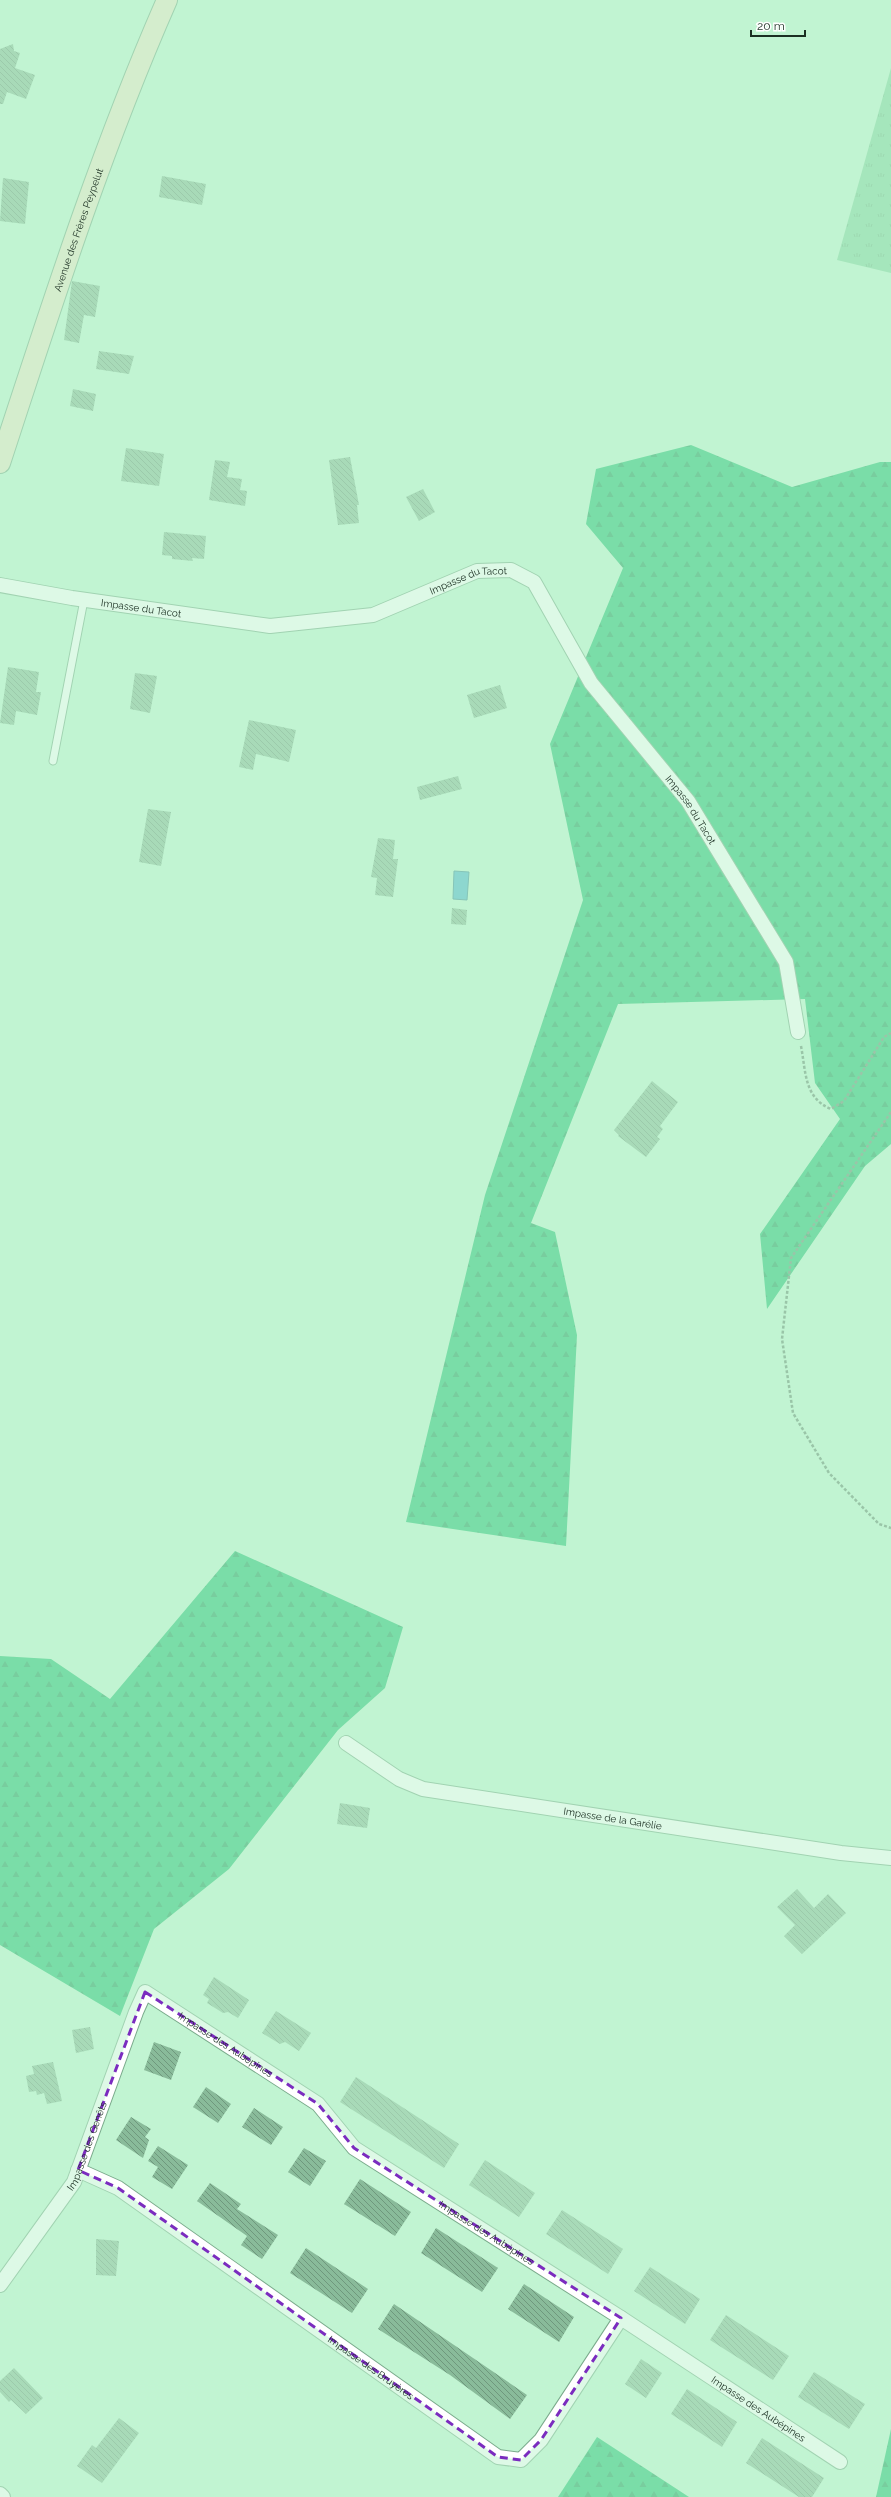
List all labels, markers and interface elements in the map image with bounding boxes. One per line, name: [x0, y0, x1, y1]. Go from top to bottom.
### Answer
scale bar: [751, 12, 805, 38]
text: 20 m: [757, 19, 785, 33]
street label: Avenue des Frères Peypelut: [52, 166, 106, 293]
street label: Impasse du Tacot: [428, 565, 508, 596]
street label: Impasse du Tacot: [100, 597, 183, 619]
street label: Impasse du Tacot: [663, 773, 718, 847]
street label: Impasse de la Garélie: [563, 1806, 663, 1832]
street label: Impasse des Aubépines: [176, 2010, 275, 2079]
street label: Impasse des Genêts: [65, 2100, 109, 2193]
street label: Impasse des Aubépines: [437, 2199, 536, 2267]
street label: Impasse des Bruyères: [326, 2334, 416, 2402]
street label: Impasse des Aubépines: [709, 2374, 808, 2444]

